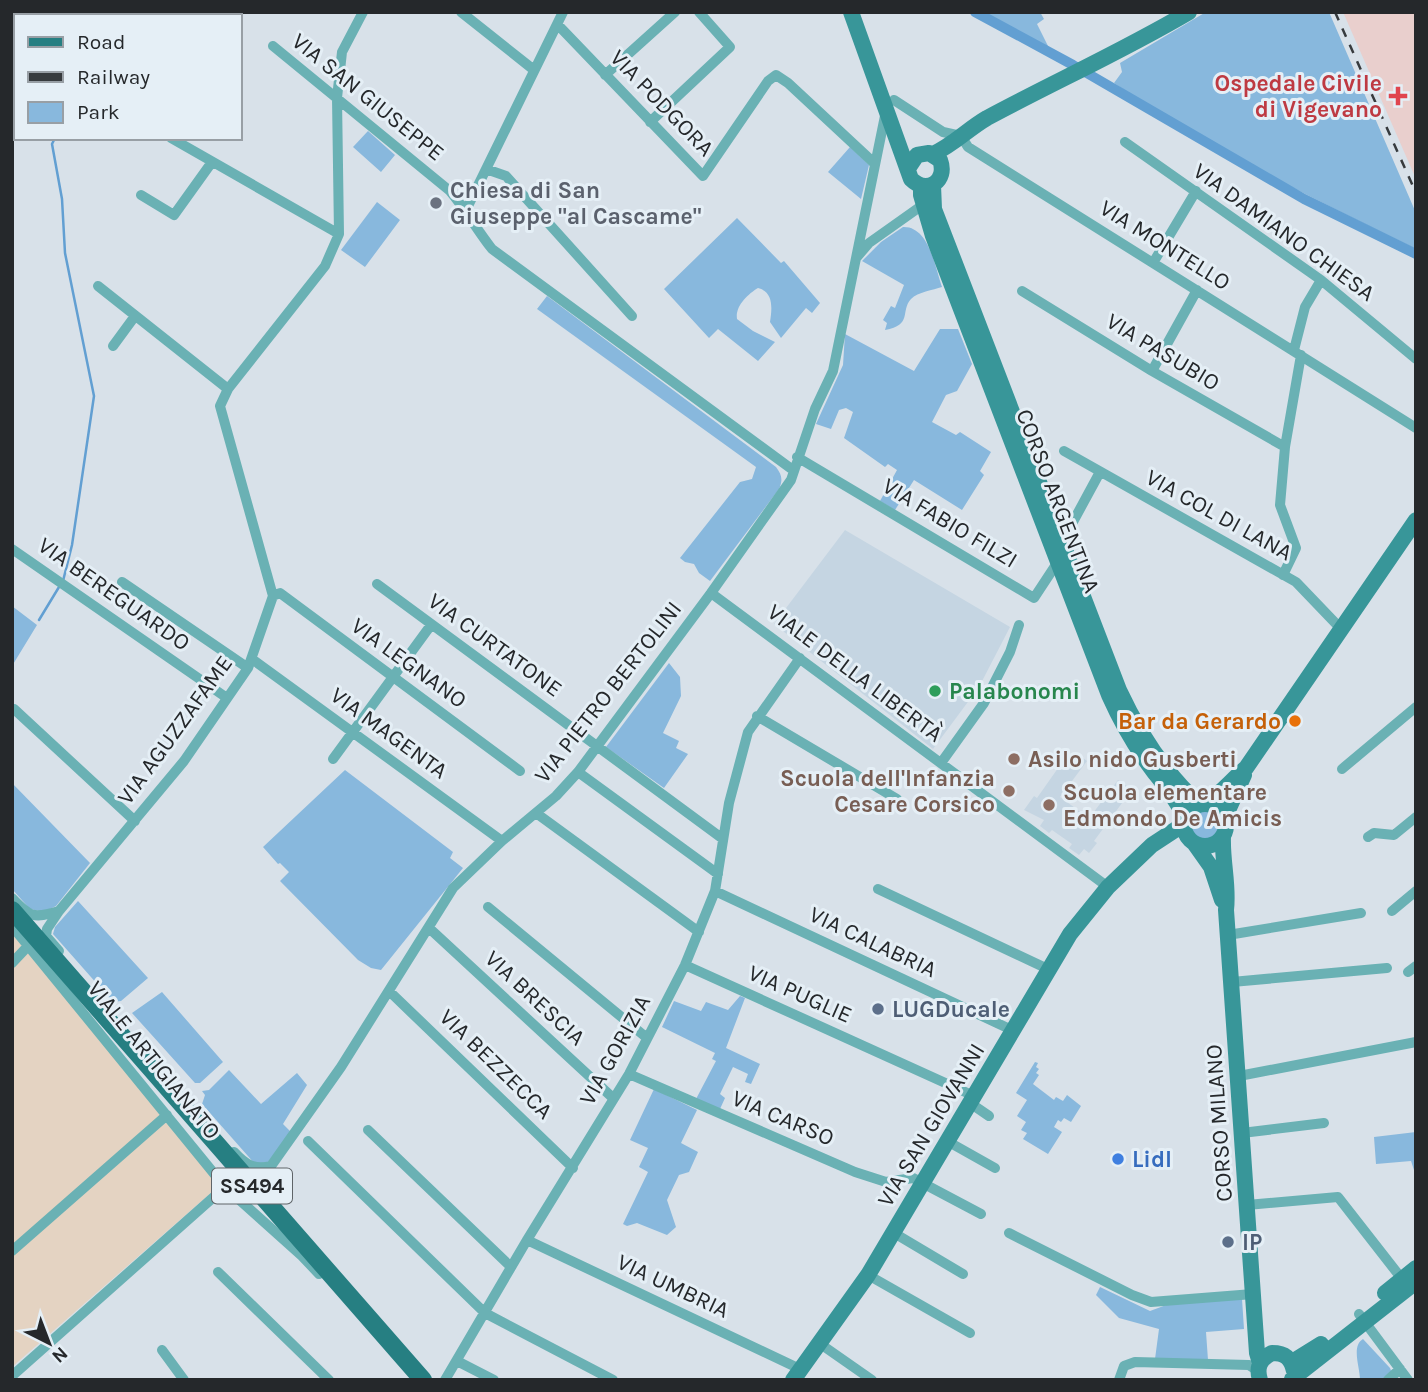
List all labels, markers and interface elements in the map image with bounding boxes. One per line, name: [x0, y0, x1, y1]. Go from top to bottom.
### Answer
legend: [14, 14, 242, 140]
street label: VIA SAN GIUSEPPE: [287, 27, 449, 167]
text: Road: [77, 30, 125, 54]
street label: VIA PODGORA: [604, 44, 720, 162]
text: Railway: [77, 65, 150, 89]
place label: Ospedale Civile di Vigevano: [1215, 70, 1382, 123]
marker: Ospedale Civile di Vigevano: [1388, 86, 1408, 106]
text: Park: [77, 100, 120, 124]
street label: VIA DAMIANO CHIESA: [1188, 157, 1380, 307]
place label: Chiesa di San Giuseppe "al Cascame": [450, 177, 702, 230]
street label: VIA MONTELLO: [1095, 194, 1235, 296]
marker: Chiesa di San Giuseppe "al Cascame": [428, 195, 444, 211]
street label: VIA PASUBIO: [1101, 308, 1225, 396]
street label: CORSO ARGENTINA: [1010, 405, 1106, 597]
street label: VIA COL DI LANA: [1141, 464, 1297, 566]
street label: VIA FABIO FILZI: [878, 472, 1022, 574]
street label: VIA BEREGUARDO: [33, 531, 195, 657]
street label: VIA CURTATONE: [423, 587, 567, 703]
street label: VIA PIETRO BERTOLINI: [529, 596, 687, 788]
street label: VIALE DELLA LIBERTÀ: [762, 598, 948, 748]
street label: VIA LEGNANO: [346, 612, 472, 714]
street label: VIA AGUZZAFAME: [112, 650, 238, 810]
place label: Palabonomi: [949, 678, 1080, 705]
street label: VIA MAGENTA: [325, 682, 453, 784]
marker: Palabonomi: [927, 683, 943, 699]
place label: Bar da Gerardo: [1118, 708, 1281, 735]
marker: Bar da Gerardo: [1287, 713, 1303, 729]
place label: Asilo nido Gusberti: [1028, 746, 1237, 773]
marker: Asilo nido Gusberti: [1006, 751, 1022, 767]
place label: Scuola dell'Infanzia Cesare Corsico: [780, 765, 995, 818]
place label: Scuola elementare Edmondo De Amicis: [1063, 779, 1282, 832]
marker: Scuola dell'Infanzia Cesare Corsico: [1001, 783, 1017, 799]
marker: Scuola elementare Edmondo De Amicis: [1041, 797, 1057, 813]
street label: VIA CALABRIA: [805, 901, 941, 983]
street label: VIA BRESCIA: [479, 945, 591, 1051]
street label: VIA PUGLIE: [744, 959, 856, 1029]
street label: VIALE ARTIGIANATO: [82, 975, 226, 1145]
street label: VIA GORIZIA: [574, 990, 656, 1110]
place label: LUGDucale: [892, 996, 1010, 1023]
marker: LUGDucale: [870, 1001, 886, 1017]
street label: VIA BEZZECCA: [434, 1003, 558, 1125]
street label: VIA SAN GIOVANNI: [872, 1038, 990, 1212]
street label: CORSO MILANO: [1200, 1043, 1238, 1203]
street label: VIA CARSO: [728, 1084, 838, 1152]
place label: Lidl: [1132, 1146, 1172, 1173]
marker: Lidl: [1110, 1151, 1126, 1167]
road number: SS494: [212, 1168, 292, 1204]
place label: IP: [1242, 1229, 1262, 1256]
marker: IP: [1220, 1234, 1236, 1250]
street label: VIA UMBRIA: [613, 1248, 733, 1324]
north arrow: [14, 1308, 84, 1378]
text: N: [47, 1342, 72, 1368]

